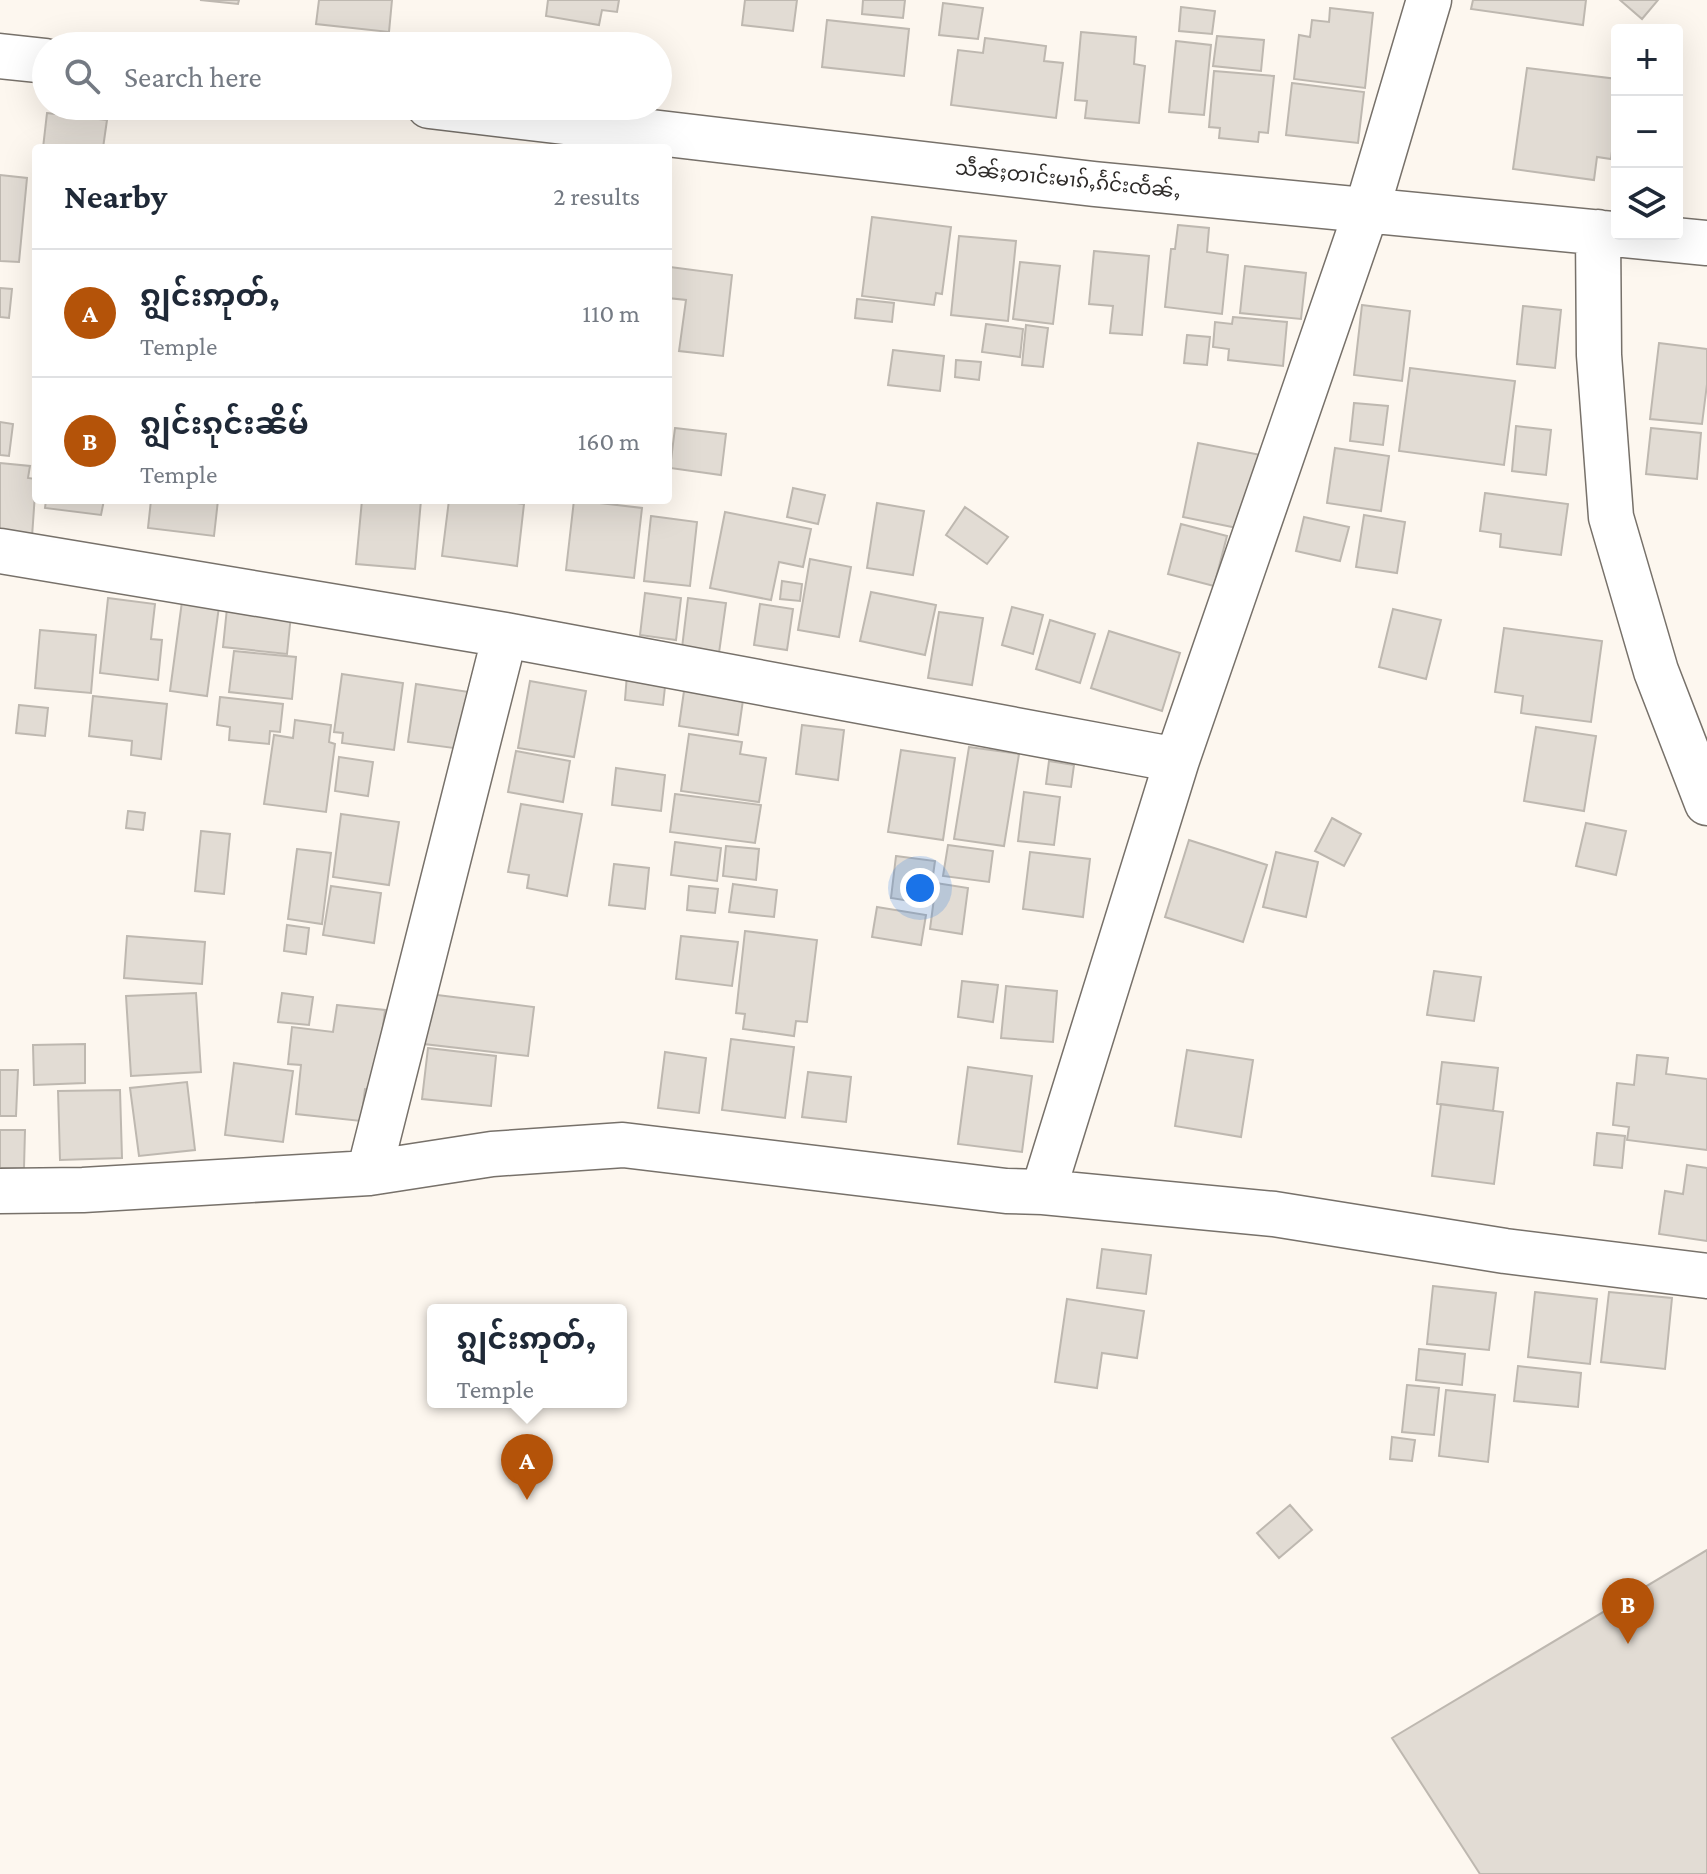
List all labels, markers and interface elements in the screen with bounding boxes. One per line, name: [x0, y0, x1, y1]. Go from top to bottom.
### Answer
map controls: [1611, 24, 1683, 240]
button: +: [1611, 24, 1683, 96]
search box: [32, 32, 672, 120]
icon: search: [60, 54, 104, 98]
text: Search here: [124, 60, 262, 93]
button: −: [1611, 96, 1683, 168]
street label: သဵၼ်ႈတၢင်းမၢၵ်ႇၵႅင်းၸႅၼ်ႇ: [954, 153, 1182, 202]
button: layers: [1611, 168, 1683, 240]
text: Nearby: [64, 178, 167, 215]
text: 2 results: [553, 182, 640, 211]
text: ၵျွင်းဢုတ်ႇ: [140, 279, 281, 312]
text: A: [82, 299, 98, 328]
text: 110 m: [582, 299, 640, 328]
text: Temple: [140, 332, 217, 361]
text: ၵျွင်းၵုင်းၼိမ်: [140, 407, 309, 440]
text: B: [82, 427, 98, 456]
text: 160 m: [578, 427, 640, 456]
text: Temple: [140, 460, 217, 489]
your location: [900, 868, 940, 908]
popup: [427, 1304, 627, 1408]
text: ၵျွင်းဢုတ်ႇ: [457, 1322, 597, 1355]
text: Temple: [457, 1375, 534, 1404]
pin: A: [501, 1434, 553, 1500]
pin: B: [1602, 1578, 1654, 1644]

